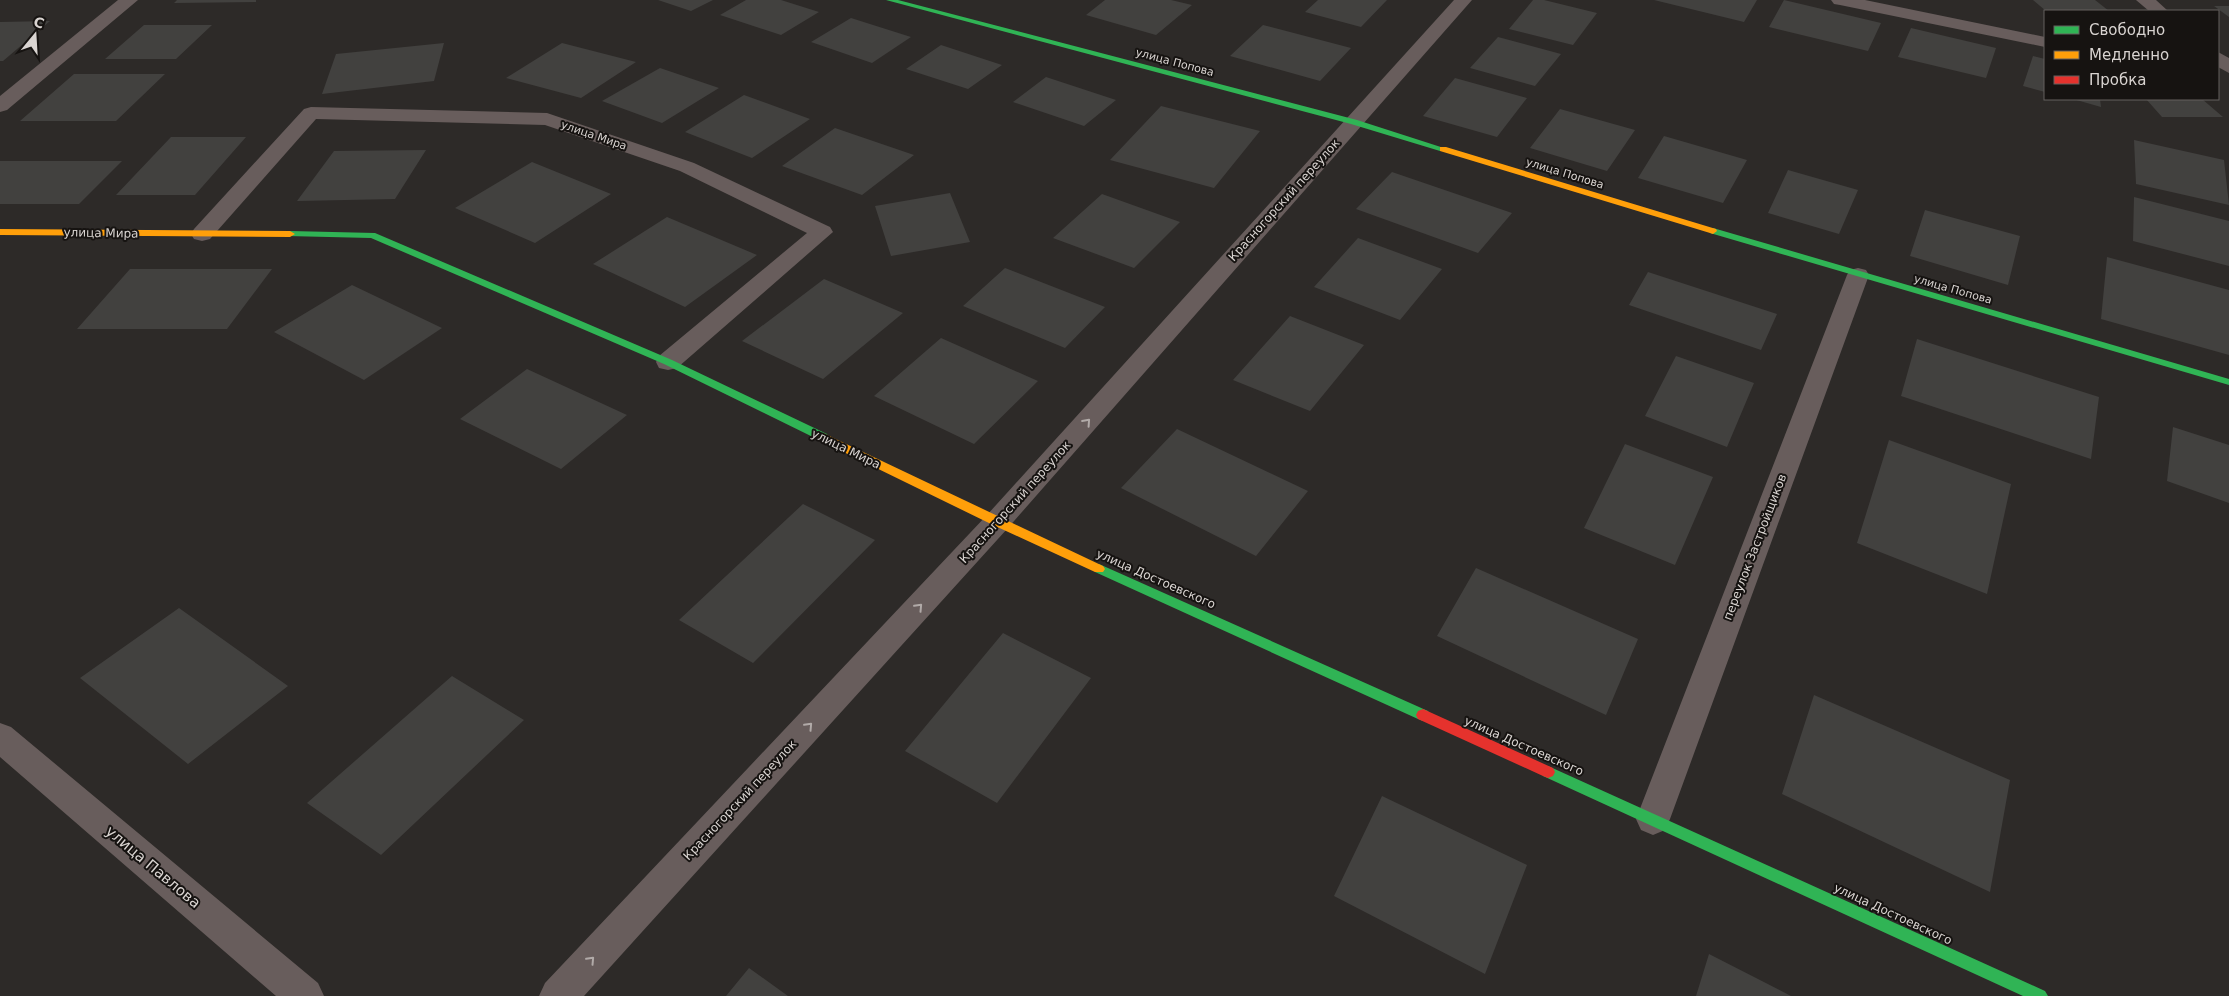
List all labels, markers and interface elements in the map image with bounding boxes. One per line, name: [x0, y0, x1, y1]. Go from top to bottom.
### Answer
north arrow: [10, 10, 60, 60]
legend: [2044, 10, 2219, 100]
text: С: [32, 13, 46, 32]
text: Свободно: [2089, 21, 2165, 39]
street label: улица Попова: [1134, 46, 1215, 79]
text: Медленно: [2089, 46, 2169, 64]
text: Пробка: [2089, 71, 2146, 89]
street label: улица Мира: [559, 118, 628, 153]
street label: Красногорский переулок: [1225, 136, 1343, 264]
street label: улица Попова: [1524, 155, 1605, 191]
street label: улица Мира: [63, 225, 139, 241]
street label: улица Попова: [1912, 272, 1993, 307]
one-way arrow: [1081, 418, 1090, 427]
street label: улица Мира: [809, 426, 883, 472]
street label: Красногорский переулок: [956, 438, 1074, 566]
street label: переулок Застройщиков: [1721, 472, 1789, 622]
street label: улица Достоевского: [1094, 546, 1218, 612]
one-way arrow: [913, 603, 922, 612]
street label: улица Достоевского: [1462, 713, 1586, 779]
one-way arrow: [803, 722, 812, 731]
street label: Красногорский переулок: [681, 737, 799, 863]
street label: улица Павлова: [102, 822, 204, 912]
street label: улица Достоевского: [1832, 880, 1954, 948]
one-way arrow: [585, 957, 594, 966]

